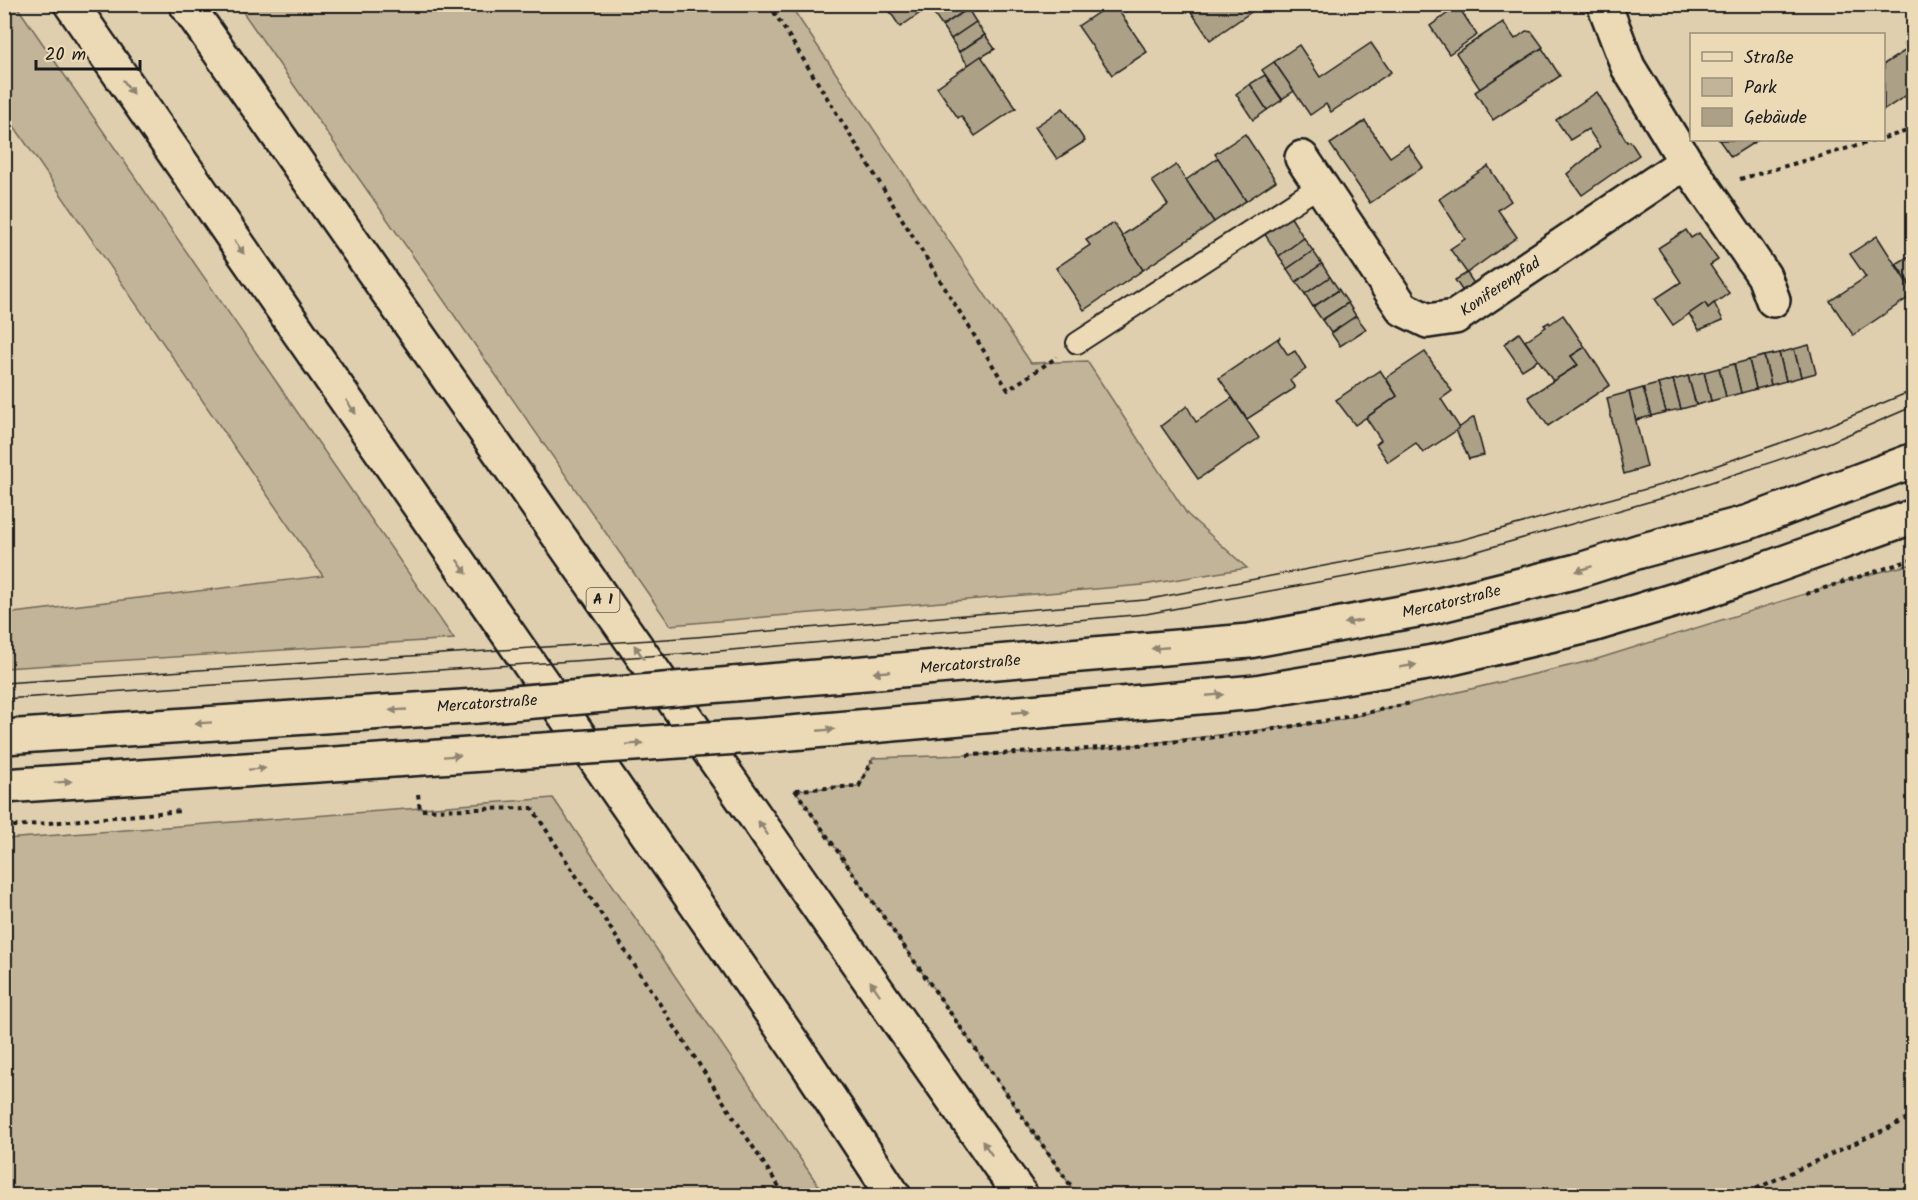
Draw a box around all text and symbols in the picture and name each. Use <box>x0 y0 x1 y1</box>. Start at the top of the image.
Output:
scale bar <box>36 33 140 71</box>
legend <box>1690 33 1885 141</box>
text: 20 m <box>45 41 86 70</box>
text: Straße <box>1744 44 1794 73</box>
text: Park <box>1744 74 1777 103</box>
one-way arrow <box>122 79 133 95</box>
text: Gebäude <box>1744 104 1807 133</box>
one-way arrow <box>233 239 244 255</box>
street label: Koniferenpfad <box>1455 250 1546 323</box>
one-way arrow <box>345 399 357 415</box>
one-way arrow <box>456 559 468 575</box>
one-way arrow <box>1575 565 1593 574</box>
street label: Mercatorstraße <box>1400 578 1503 625</box>
road number: A 1 <box>586 588 620 612</box>
one-way arrow <box>1344 618 1363 627</box>
one-way arrow <box>633 644 645 660</box>
one-way arrow <box>1151 644 1170 653</box>
street label: Mercatorstraße <box>919 648 1022 681</box>
one-way arrow <box>1398 662 1417 671</box>
one-way arrow <box>873 667 892 676</box>
street label: Mercatorstraße <box>436 688 538 720</box>
one-way arrow <box>1205 690 1224 700</box>
one-way arrow <box>388 706 407 715</box>
one-way arrow <box>1011 707 1030 717</box>
one-way arrow <box>194 719 213 728</box>
one-way arrow <box>817 725 836 734</box>
one-way arrow <box>625 739 644 748</box>
one-way arrow <box>443 751 462 761</box>
one-way arrow <box>248 765 267 774</box>
one-way arrow <box>53 778 72 787</box>
one-way arrow <box>757 821 769 837</box>
one-way arrow <box>870 980 881 996</box>
one-way arrow <box>981 1140 993 1156</box>

